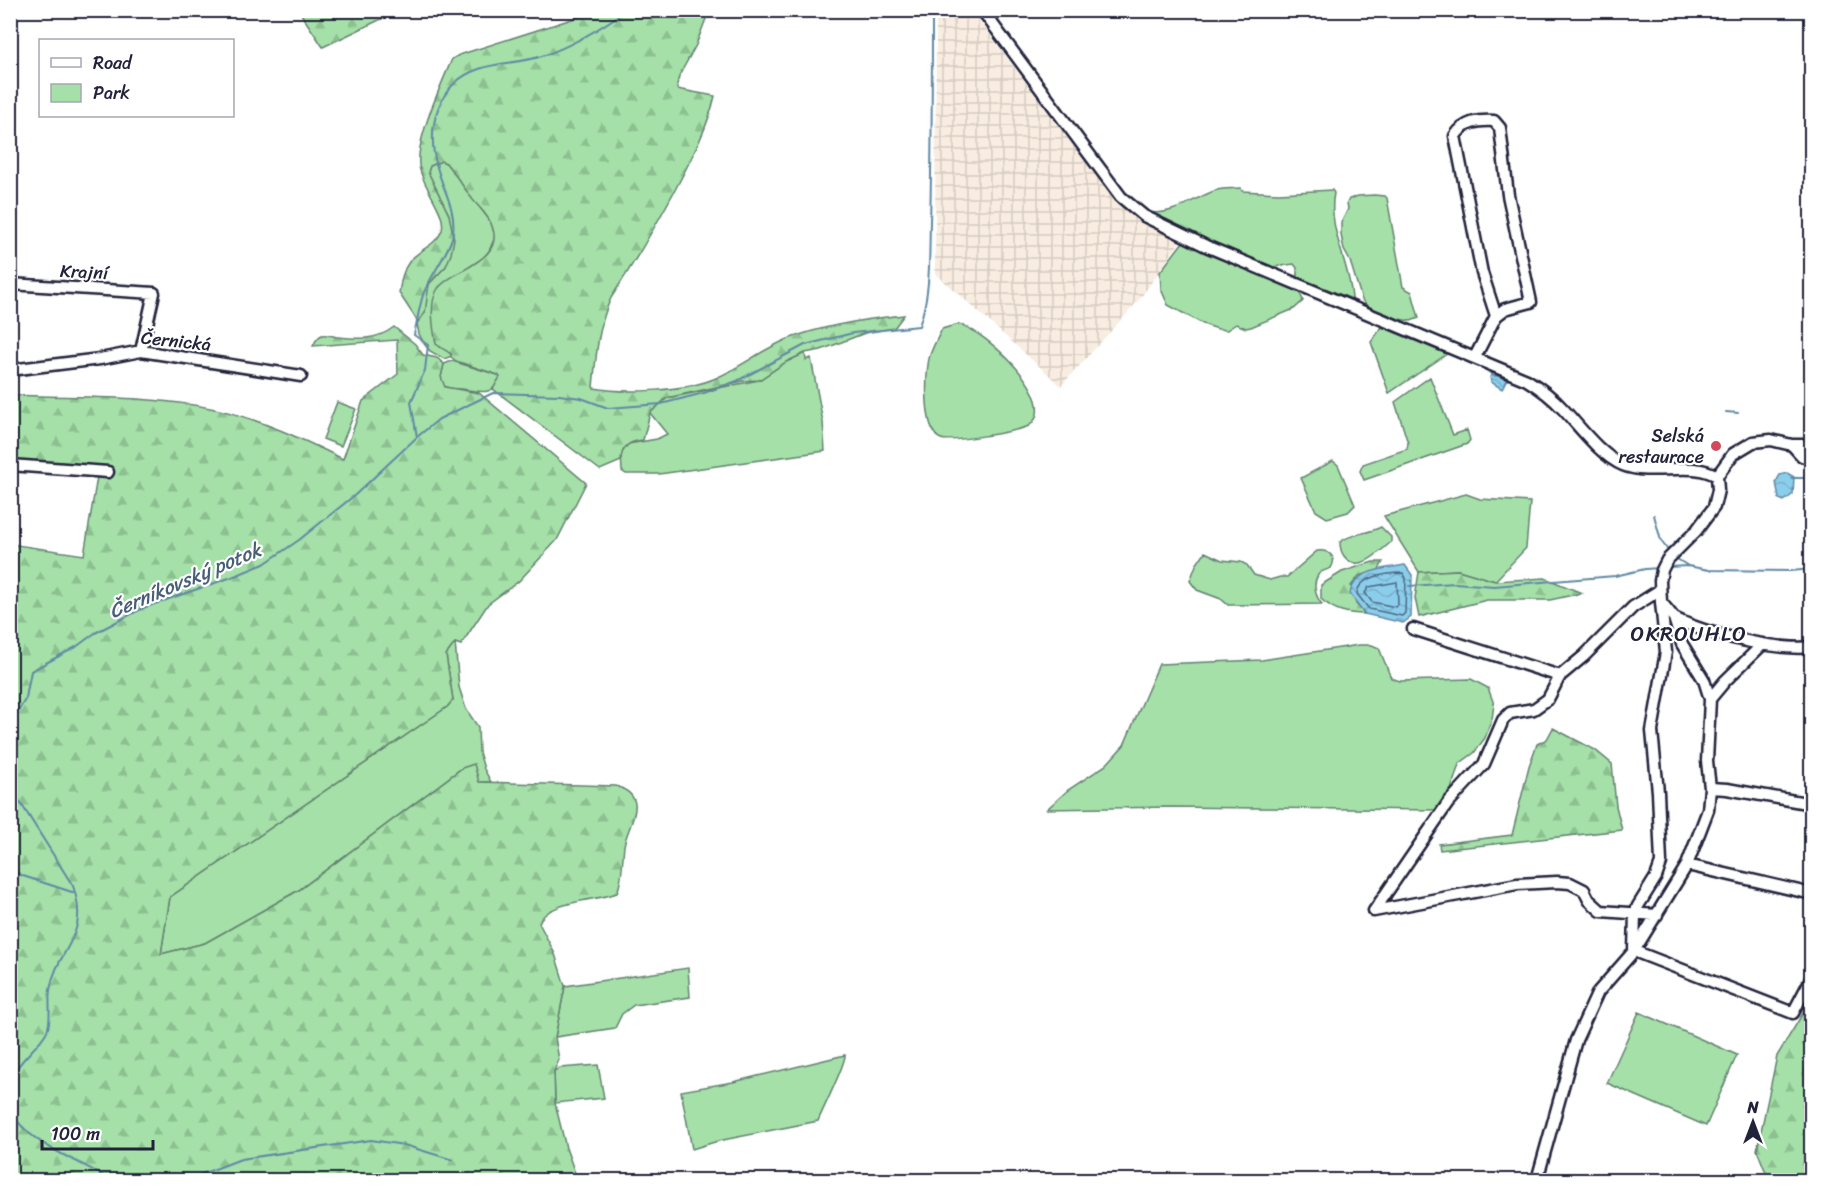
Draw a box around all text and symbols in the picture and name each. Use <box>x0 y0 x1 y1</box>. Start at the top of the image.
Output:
legend <box>39 39 234 117</box>
text: Road <box>93 47 133 79</box>
text: Park <box>93 77 130 109</box>
street label: Krajní <box>59 255 111 289</box>
street label: Černická <box>139 321 213 361</box>
place label: Selská restaurace <box>1619 420 1704 473</box>
marker: Selská restaurace <box>1709 439 1723 453</box>
water label: Černíkovský potok <box>103 532 268 628</box>
district label: OKROUHLO <box>1631 615 1747 653</box>
north arrow <box>1723 1092 1783 1152</box>
text: N <box>1746 1093 1759 1122</box>
scale bar <box>42 1113 153 1151</box>
text: 100 m <box>51 1118 100 1150</box>

